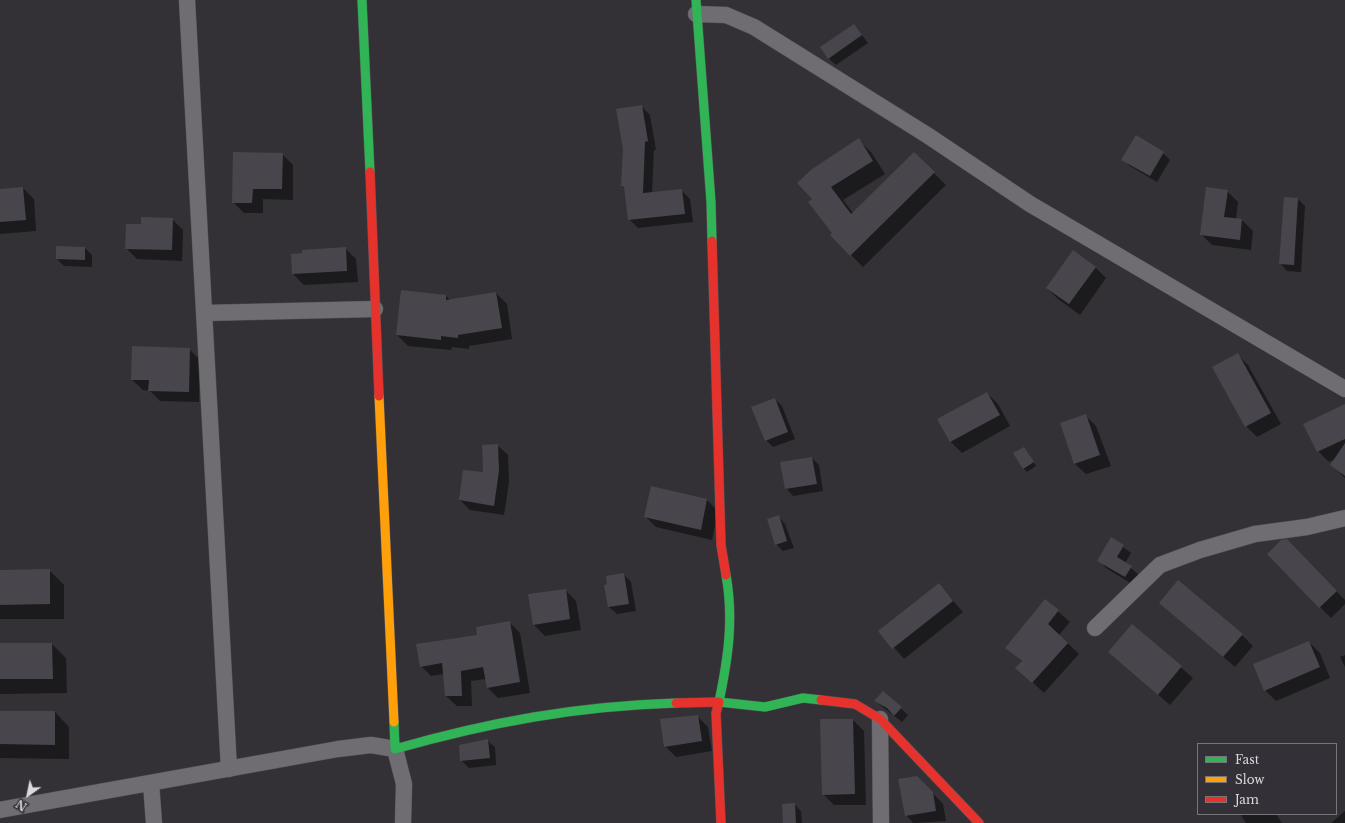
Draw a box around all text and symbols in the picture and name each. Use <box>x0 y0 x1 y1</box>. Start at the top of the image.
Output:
legend <box>1197 743 1337 815</box>
text: Fast <box>1235 752 1259 767</box>
text: Slow <box>1235 772 1264 787</box>
north arrow <box>8 775 48 815</box>
text: Jam <box>1235 792 1259 807</box>
text: N <box>13 796 30 814</box>

